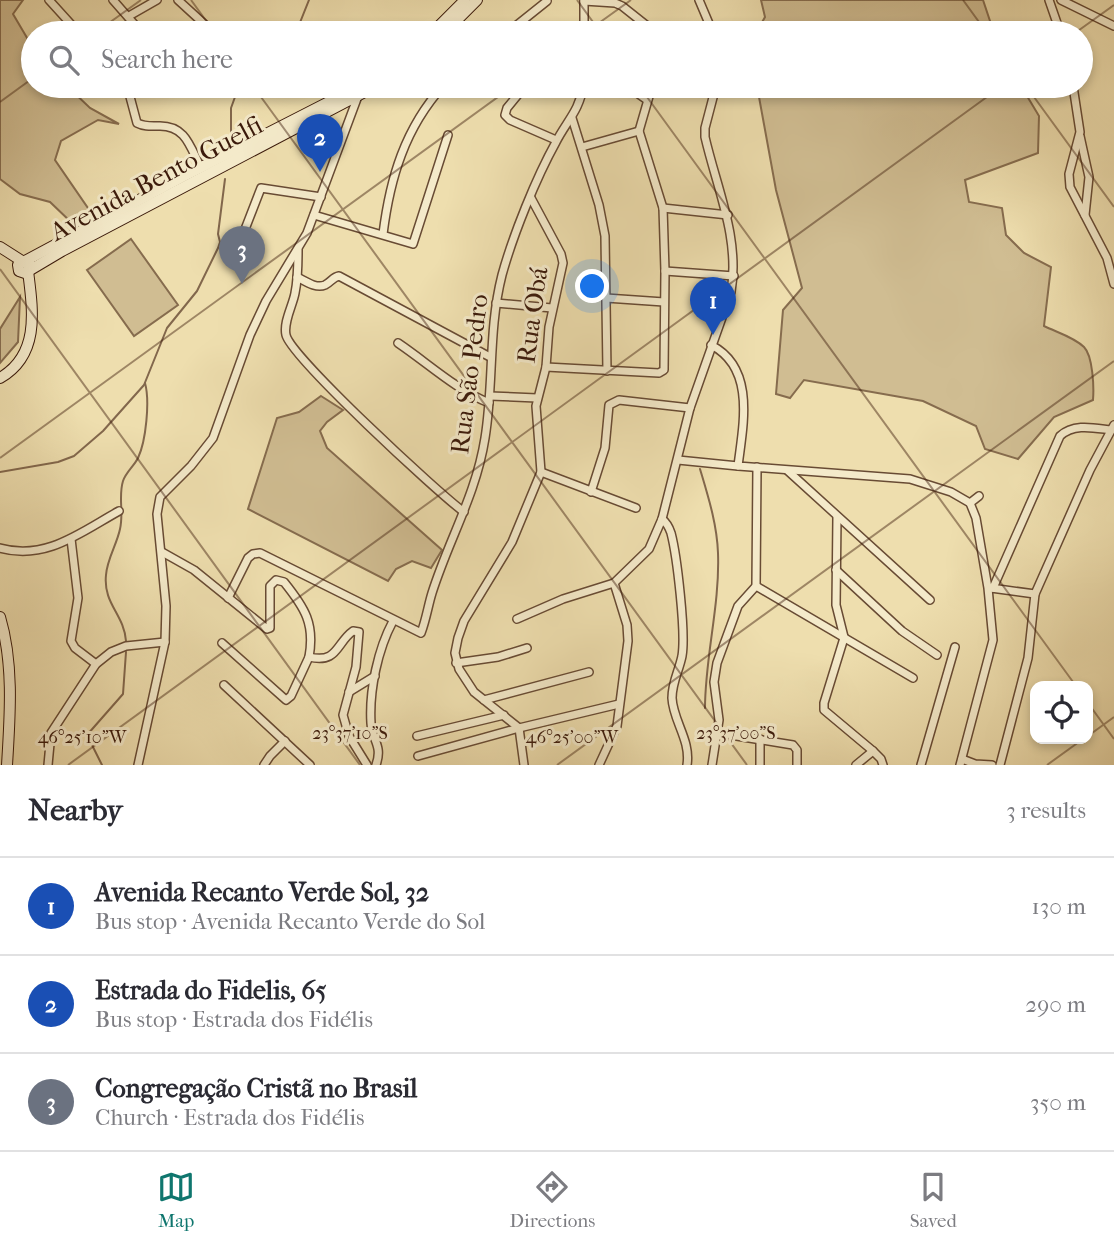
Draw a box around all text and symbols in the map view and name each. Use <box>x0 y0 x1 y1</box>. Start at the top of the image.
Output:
search box <box>21 21 1093 98</box>
icon: search <box>45 41 83 79</box>
text: Search here <box>101 44 233 75</box>
street label: Avenida Bento Guelfi <box>44 109 268 248</box>
pin: 2 <box>297 114 343 172</box>
pin: 3 <box>219 226 265 284</box>
street label: Rua Obá <box>510 264 555 365</box>
your location <box>575 269 609 303</box>
pin: 1 <box>690 277 736 335</box>
street label: Rua São Pedro <box>444 292 495 456</box>
map controls <box>1030 681 1093 744</box>
button: locate <box>1030 681 1093 744</box>
text: 23°37'10"S <box>312 723 388 744</box>
text: 23°37'00"S <box>696 723 776 744</box>
text: 46°25'10"W <box>38 727 128 748</box>
text: 46°25'00"W <box>526 727 620 748</box>
text: Nearby <box>28 793 123 828</box>
text: 3 results <box>1006 797 1086 824</box>
text: Avenida Recanto Verde Sol, 32 <box>95 877 429 908</box>
text: 1 <box>47 893 55 920</box>
text: 130 m <box>1032 893 1086 920</box>
text: Bus stop · Avenida Recanto Verde do Sol <box>95 908 485 935</box>
text: Estrada do Fidelis, 65 <box>95 975 327 1006</box>
text: 2 <box>45 991 57 1018</box>
text: 290 m <box>1025 991 1086 1018</box>
text: Bus stop · Estrada dos Fidélis <box>95 1006 373 1033</box>
text: Congregação Cristã no Brasil <box>95 1073 417 1104</box>
text: 3 <box>46 1089 56 1116</box>
text: 350 m <box>1030 1089 1086 1116</box>
text: Church · Estrada dos Fidélis <box>95 1104 365 1131</box>
tab: Map <box>157 1168 195 1232</box>
tab: Directions <box>510 1168 595 1232</box>
tab: Saved <box>910 1168 957 1232</box>

